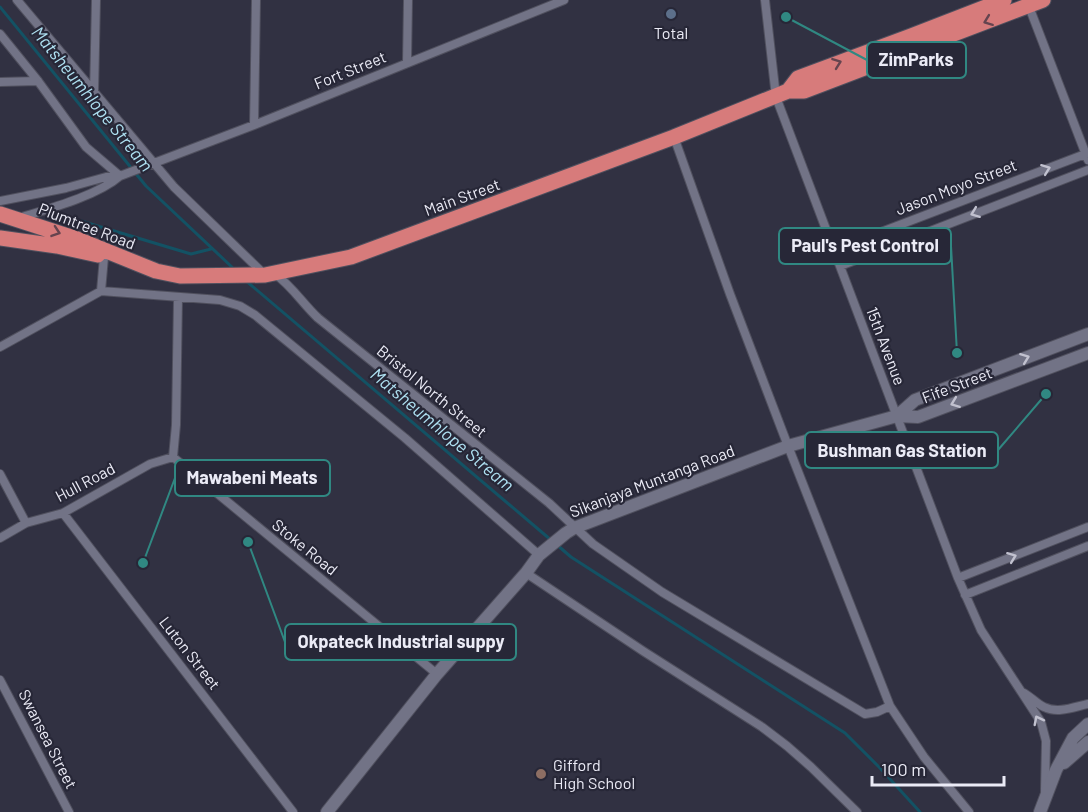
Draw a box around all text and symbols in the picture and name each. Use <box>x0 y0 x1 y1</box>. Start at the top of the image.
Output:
marker: Total <box>664 7 678 21</box>
one-way arrow <box>983 13 994 26</box>
water label: Matsheumhlope Stream <box>27 21 158 175</box>
place label: Total <box>654 23 688 42</box>
callout: ZimParks <box>867 42 966 78</box>
street label: Fort Street <box>311 47 389 93</box>
text: ZimParks <box>878 48 954 70</box>
one-way arrow <box>832 58 842 71</box>
street label: Jason Moyo Street <box>893 155 1019 218</box>
one-way arrow <box>1039 164 1050 176</box>
street label: Main Street <box>421 174 502 219</box>
street label: Plumtree Road <box>36 198 138 253</box>
one-way arrow <box>970 206 981 218</box>
one-way arrow <box>50 224 60 237</box>
callout: Paul's Pest Control <box>779 228 951 264</box>
text: Paul's Pest Control <box>791 234 939 256</box>
street label: 15th Avenue <box>863 304 910 388</box>
street label: Bristol North Street <box>374 341 491 441</box>
one-way arrow <box>1019 353 1030 365</box>
street label: Fife Street <box>919 362 995 407</box>
water label: Matsheumhlope Stream <box>366 363 519 496</box>
one-way arrow <box>950 396 961 409</box>
callout: Bushman Gas Station <box>805 432 998 468</box>
text: Bushman Gas Station <box>818 439 986 461</box>
street label: Sikanjaya Muntanga Road <box>567 440 737 521</box>
street label: Hull Road <box>52 458 118 505</box>
callout: Mawabeni Meats <box>175 460 330 496</box>
text: Mawabeni Meats <box>186 466 318 488</box>
street label: Stoke Road <box>269 515 342 579</box>
one-way arrow <box>1006 552 1017 564</box>
street label: Luton Street <box>156 612 225 693</box>
callout: Okpateck Industrial suppy <box>285 624 516 660</box>
text: Okpateck Industrial suppy <box>297 630 505 652</box>
street label: Swansea Street <box>15 686 82 792</box>
one-way arrow <box>1034 715 1046 726</box>
scale bar <box>872 749 1004 787</box>
place label: Gifford High School <box>553 755 635 792</box>
text: 100 m <box>881 758 926 780</box>
marker: Gifford High School <box>534 767 548 781</box>

